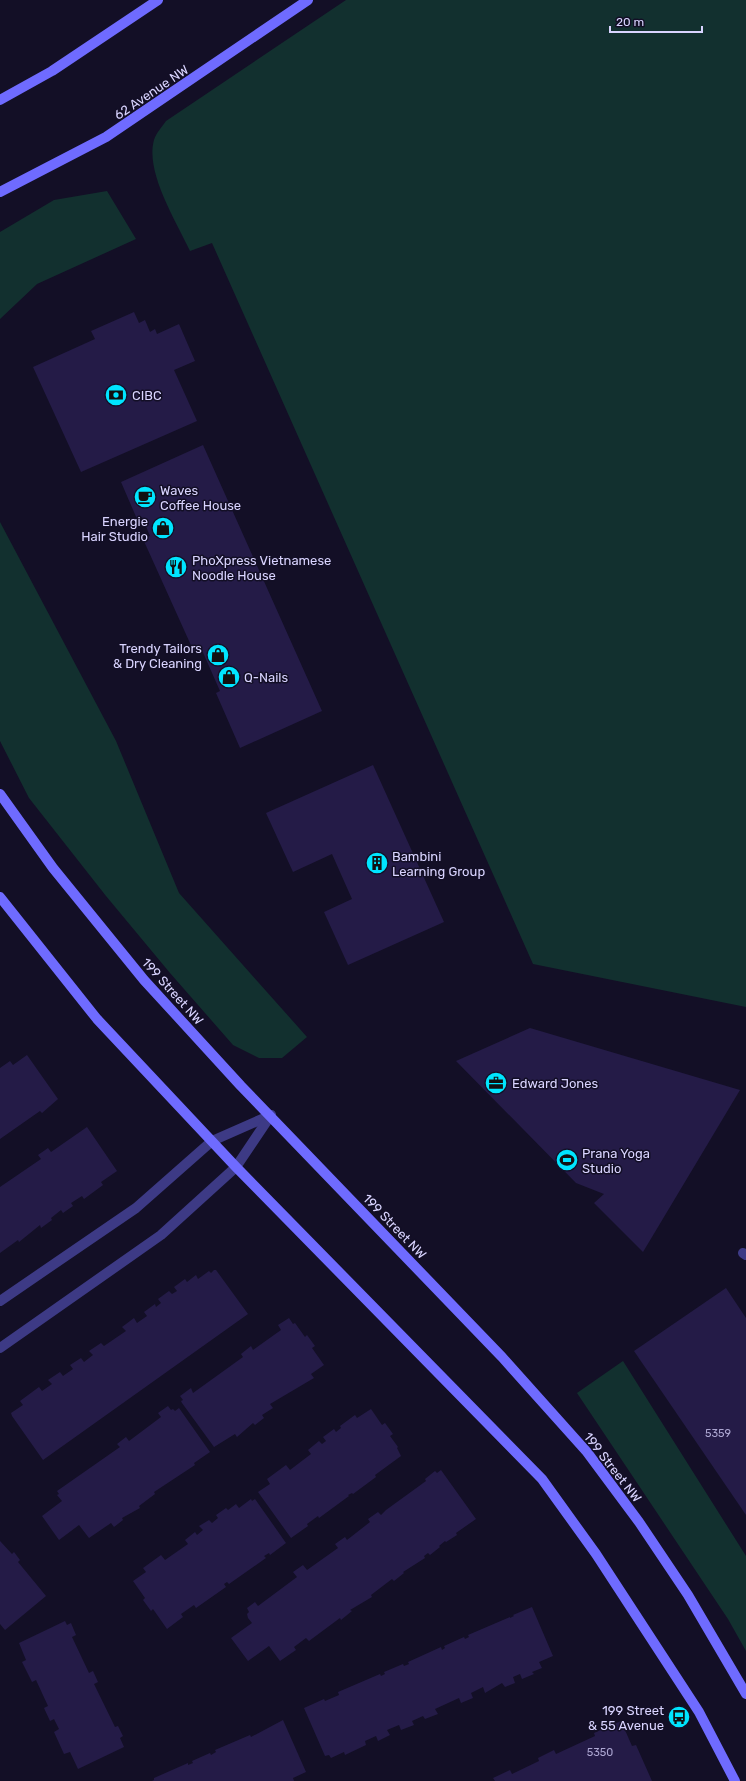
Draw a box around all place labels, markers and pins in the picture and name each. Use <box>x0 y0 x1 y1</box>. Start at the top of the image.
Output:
bank icon: CIBC <box>103 382 129 408</box>
place label: CIBC <box>132 388 162 403</box>
place label: Waves Coffee House <box>160 483 241 513</box>
cafe icon: Waves Coffee House <box>132 484 158 510</box>
place label: Energie Hair Studio <box>81 514 148 544</box>
shop icon: Energie Hair Studio <box>150 515 176 541</box>
place label: PhoXpress Vietnamese Noodle House <box>192 553 331 583</box>
restaurant icon: PhoXpress Vietnamese Noodle House <box>163 554 189 580</box>
place label: Trendy Tailors & Dry Cleaning <box>113 641 202 672</box>
shop icon: Trendy Tailors & Dry Cleaning <box>205 642 231 668</box>
shop icon: Q-Nails <box>216 664 242 690</box>
place label: Q-Nails <box>244 670 289 685</box>
place label: Bambini Learning Group <box>392 849 485 880</box>
building icon: Bambini Learning Group <box>364 850 390 876</box>
office icon: Edward Jones <box>483 1070 509 1096</box>
place label: Edward Jones <box>512 1076 599 1091</box>
place label: Prana Yoga Studio <box>582 1146 650 1176</box>
sports icon: Prana Yoga Studio <box>554 1147 580 1173</box>
place label: 199 Street & 55 Avenue <box>588 1703 664 1733</box>
bus stop icon: 199 Street & 55 Avenue <box>666 1704 692 1730</box>

